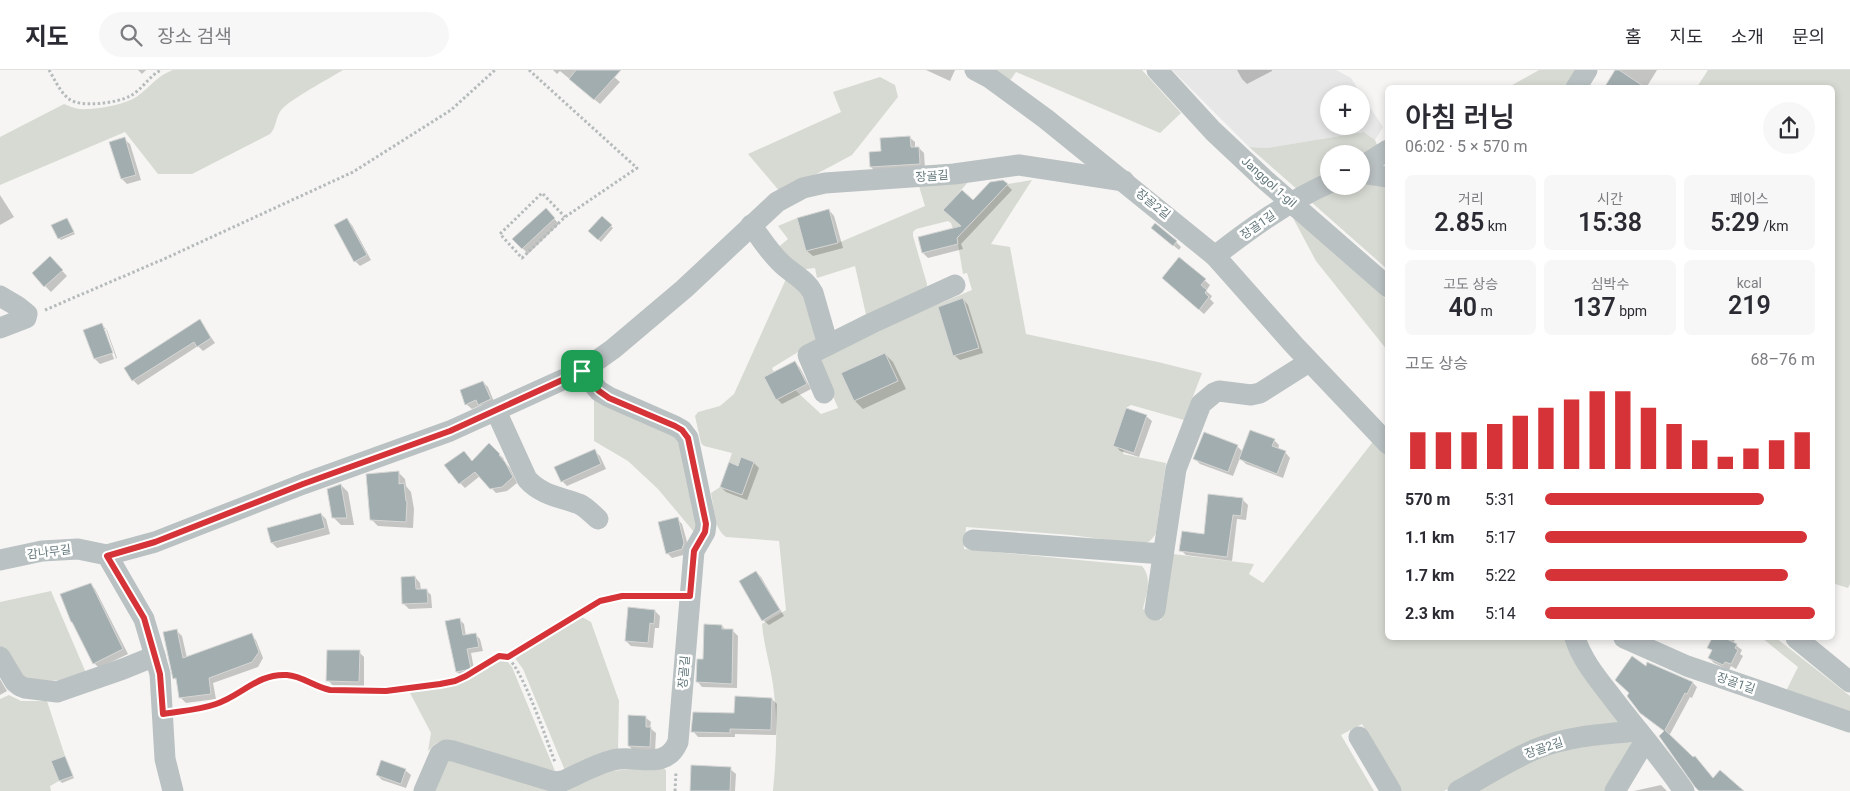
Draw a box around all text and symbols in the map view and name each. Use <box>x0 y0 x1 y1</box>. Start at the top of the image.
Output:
search box <box>99 12 449 57</box>
icon: search <box>117 21 145 49</box>
text: 지도 <box>25 23 69 51</box>
text: 장소 검색 <box>157 25 232 48</box>
text: 홈 <box>1625 26 1642 47</box>
text: 지도 <box>1670 26 1703 47</box>
text: 소개 <box>1731 26 1764 47</box>
text: 문의 <box>1792 26 1825 47</box>
map controls <box>1320 85 1370 195</box>
button: + <box>1320 85 1370 135</box>
text: 아침 러닝 <box>1405 101 1515 134</box>
button: share <box>1763 102 1815 154</box>
text: 06:02 · 5 × 570 m <box>1405 137 1527 156</box>
button: − <box>1320 145 1370 195</box>
street label: Janggol 1-gil <box>1239 154 1299 210</box>
street label: 장골길 <box>915 168 949 184</box>
street label: 장골2길 <box>1133 186 1173 222</box>
text: 거리 <box>1458 191 1484 207</box>
text: 시간 <box>1597 191 1623 207</box>
text: 페이스 <box>1730 191 1769 207</box>
street label: 장골1길 <box>1238 208 1278 242</box>
text: 2.85 <box>1434 208 1484 237</box>
text: 15:38 <box>1578 208 1642 237</box>
text: 5:29 <box>1710 208 1760 237</box>
text: km <box>1484 218 1507 234</box>
text: /km <box>1760 218 1788 234</box>
text: kcal <box>1737 275 1762 291</box>
text: 고도 상승 <box>1443 276 1498 292</box>
text: 심박수 <box>1591 276 1629 292</box>
text: 219 <box>1728 291 1771 320</box>
text: 40 <box>1449 293 1477 322</box>
text: 137 <box>1573 293 1616 322</box>
text: m <box>1477 303 1493 319</box>
text: bpm <box>1616 303 1647 319</box>
pin <box>561 350 603 392</box>
text: 68–76 m <box>1751 350 1815 369</box>
text: 고도 상승 <box>1405 354 1468 373</box>
icon: arrive <box>568 357 596 385</box>
text: 570 m <box>1405 490 1450 509</box>
text: 5:31 <box>1485 490 1516 509</box>
text: 1.1 km <box>1405 528 1454 547</box>
text: 5:17 <box>1485 528 1516 547</box>
street label: 감나무길 <box>26 542 72 562</box>
text: 1.7 km <box>1405 566 1454 585</box>
text: 5:22 <box>1485 566 1516 585</box>
text: 2.3 km <box>1405 604 1454 623</box>
text: 5:14 <box>1485 604 1516 623</box>
street label: 장골길 <box>676 655 692 689</box>
street label: 장골1길 <box>1715 670 1757 696</box>
street label: 장골2길 <box>1523 735 1565 761</box>

